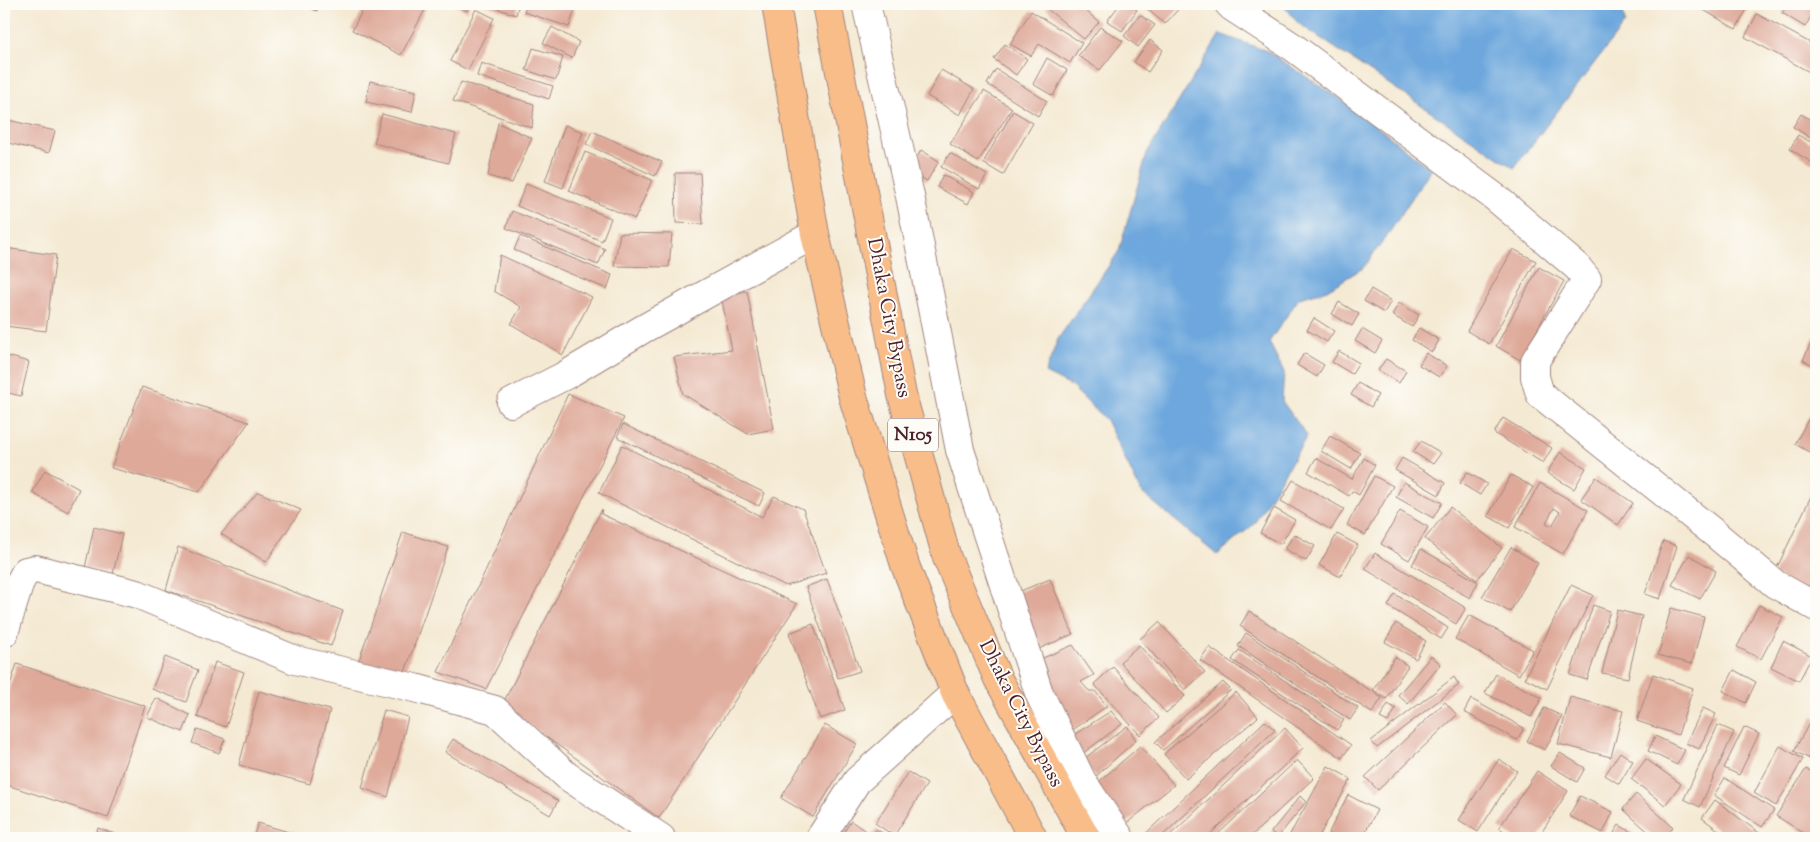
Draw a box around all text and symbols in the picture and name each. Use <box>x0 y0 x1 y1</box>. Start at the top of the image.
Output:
street label: Dhaka City Bypass <box>858 236 918 401</box>
road number: N105 <box>888 418 938 452</box>
street label: Dhaka City Bypass <box>970 635 1070 793</box>

